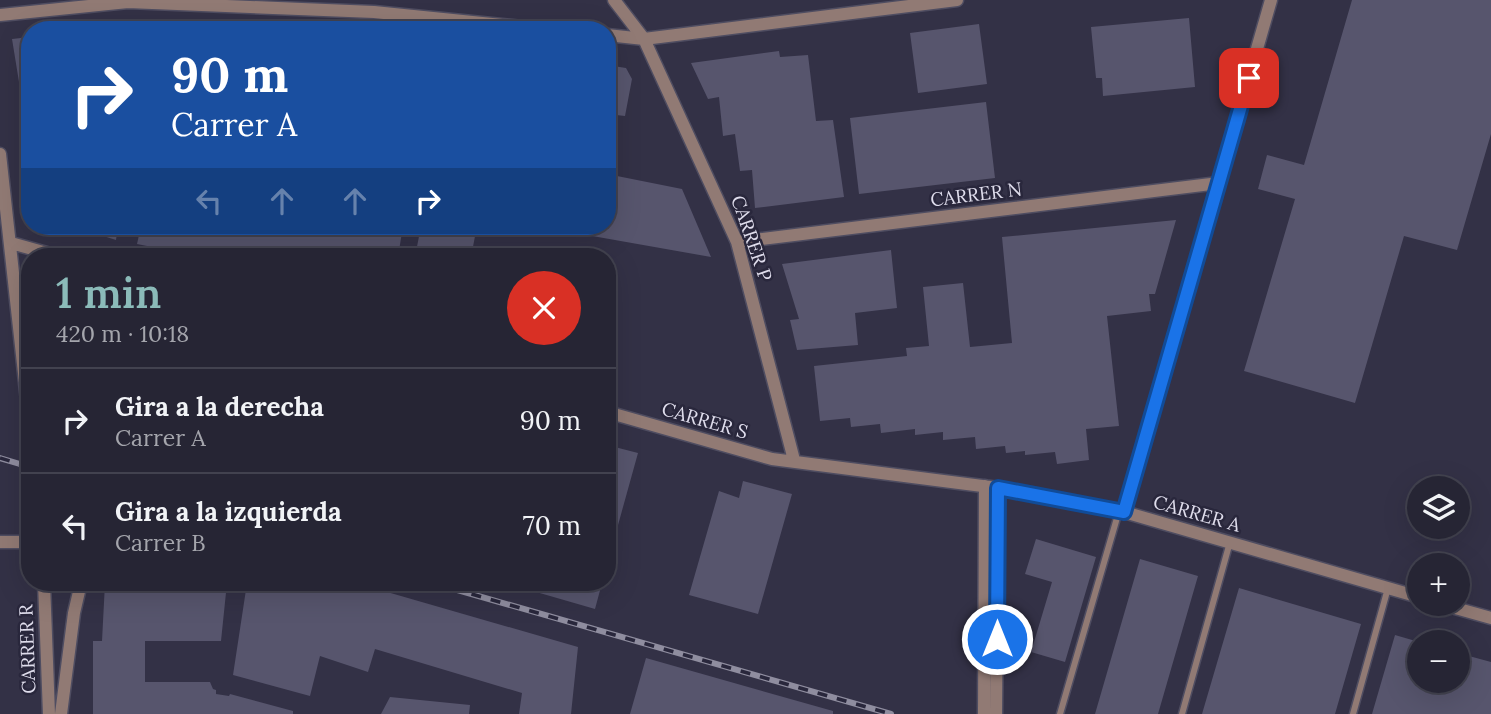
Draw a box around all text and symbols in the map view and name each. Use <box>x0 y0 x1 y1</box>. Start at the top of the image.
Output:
text: 90 m <box>171 43 288 105</box>
pin <box>1219 48 1279 108</box>
icon: right <box>56 49 147 140</box>
icon: arrive <box>1230 59 1268 97</box>
text: Carrer A <box>171 104 297 145</box>
street label: CARRER N <box>929 176 1023 212</box>
icon: left <box>190 182 228 220</box>
icon: ahead <box>263 182 301 220</box>
icon: ahead <box>336 182 374 220</box>
icon: right <box>409 182 447 220</box>
street label: CARRER P <box>726 192 778 284</box>
text: 1 min <box>56 266 161 320</box>
button: close <box>507 271 581 345</box>
text: 420 m · 10:18 <box>56 319 189 348</box>
text: Gira a la derecha <box>115 390 324 423</box>
street label: CARRER S <box>659 396 751 444</box>
icon: right <box>56 402 94 440</box>
text: 90 m <box>520 404 581 437</box>
text: Carrer A <box>115 423 206 452</box>
map controls <box>1407 476 1470 693</box>
button: layers <box>1407 476 1470 539</box>
street label: CARRER A <box>1151 489 1244 537</box>
text: Gira a la izquierda <box>115 495 342 528</box>
icon: left <box>56 507 94 545</box>
text: 70 m <box>523 509 581 542</box>
text: Carrer B <box>115 528 205 557</box>
button: + <box>1407 553 1470 616</box>
position arrow <box>960 602 1034 676</box>
street label: CARRER R <box>13 604 41 694</box>
button: − <box>1407 630 1470 693</box>

